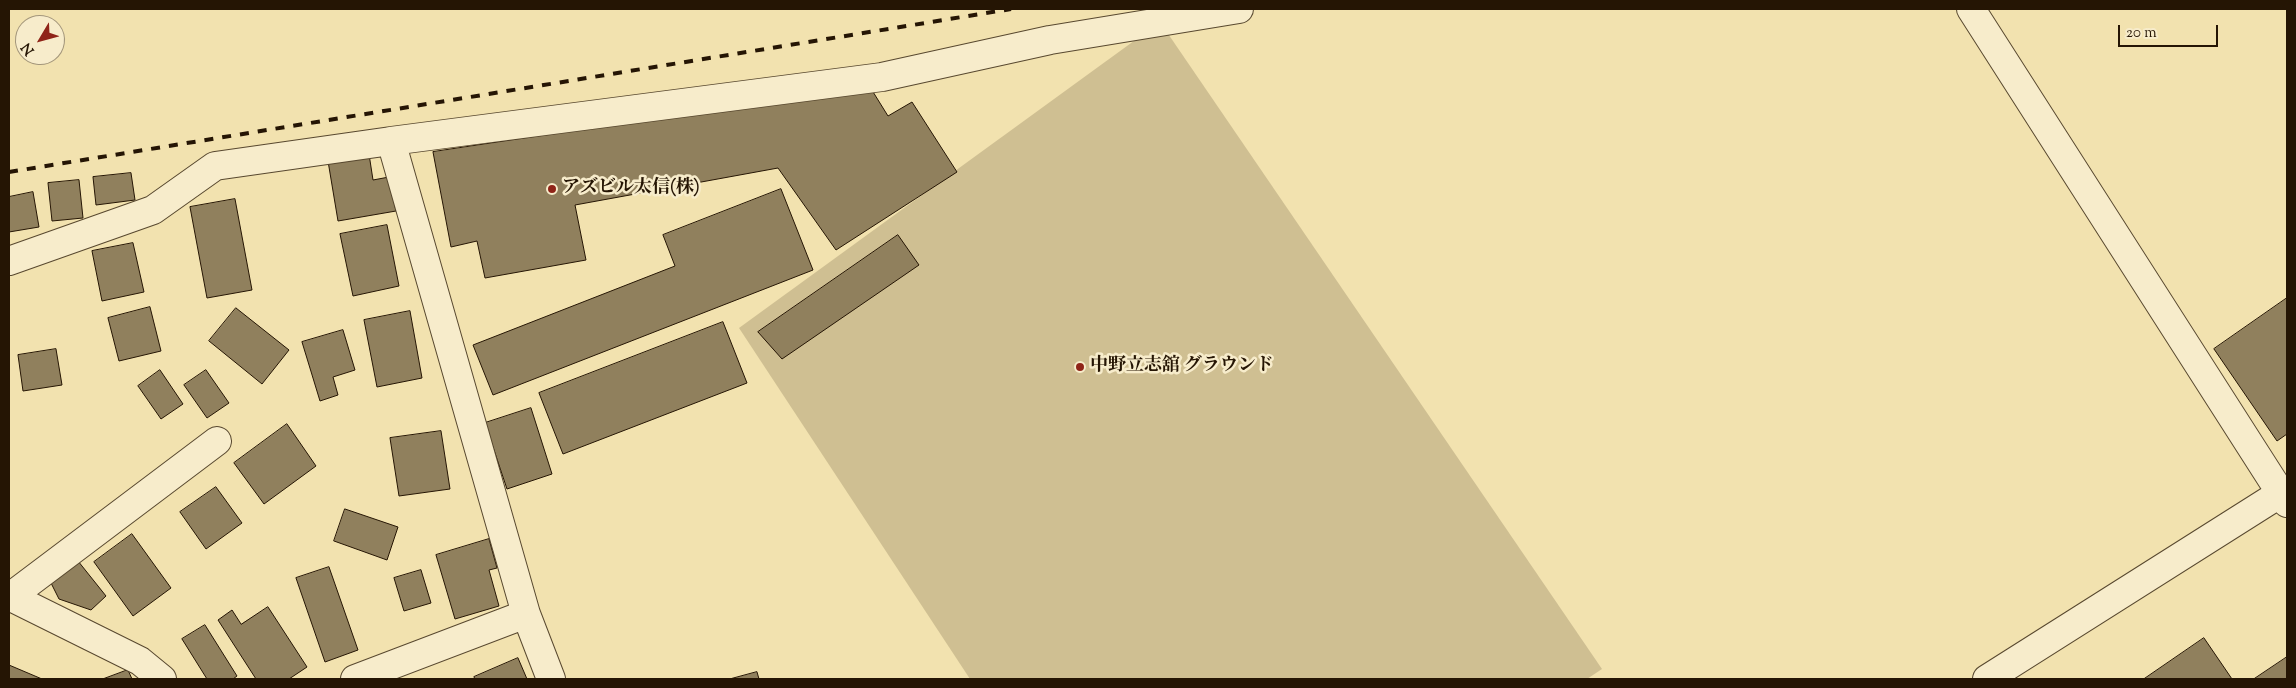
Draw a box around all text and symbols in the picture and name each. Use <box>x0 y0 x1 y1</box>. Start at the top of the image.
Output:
north arrow <box>15 15 65 65</box>
scale bar <box>2121 15 2221 47</box>
text: 20 m <box>2126 23 2157 44</box>
text: N <box>17 38 40 59</box>
place label: アズビル太信(株) <box>562 178 700 200</box>
marker: アズビル太信(株) <box>546 183 558 195</box>
place label: 中野立志舘 グラウンド <box>1090 356 1274 378</box>
marker: 中野立志舘 グラウンド <box>1074 361 1086 373</box>

